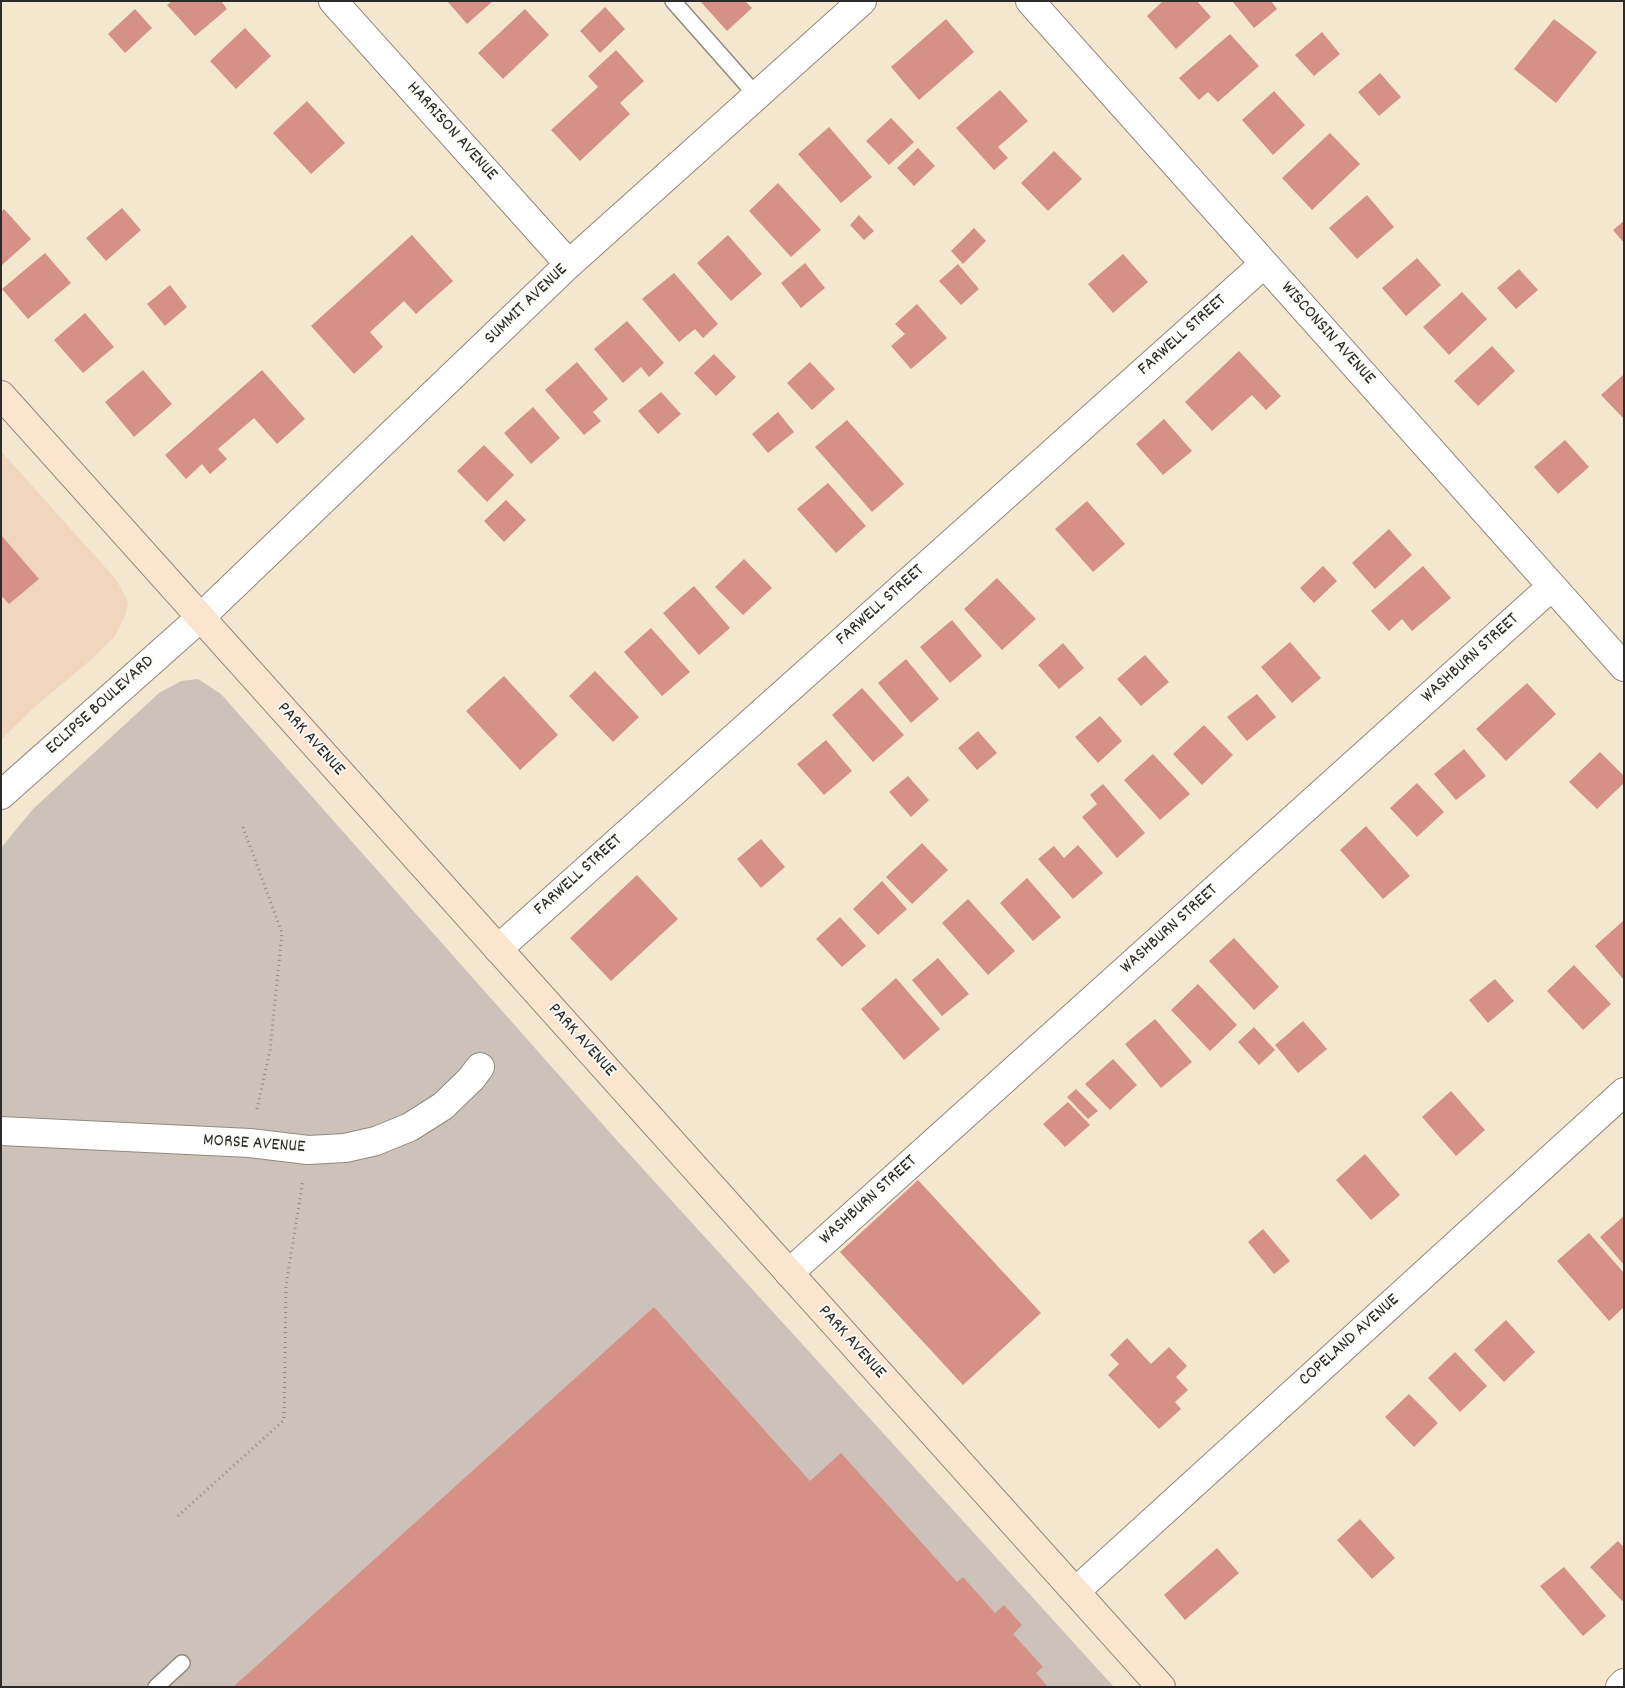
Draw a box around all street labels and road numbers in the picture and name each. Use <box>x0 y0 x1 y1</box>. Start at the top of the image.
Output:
street label: HARRISON AVENUE <box>401 78 501 186</box>
street label: SUMMIT AVENUE <box>481 260 573 350</box>
street label: WISCONSIN AVENUE <box>1275 278 1379 390</box>
street label: FARWELL STREET <box>1134 291 1232 381</box>
street label: FARWELL STREET <box>832 561 930 651</box>
street label: WASHBURN STREET <box>1418 610 1524 708</box>
street label: ECLIPSE BOULEVARD <box>42 652 160 760</box>
street label: PARK AVENUE <box>271 699 349 781</box>
street label: FARWELL STREET <box>530 831 628 921</box>
street label: WASHBURN STREET <box>1117 881 1223 979</box>
street label: PARK AVENUE <box>542 1000 620 1082</box>
street label: MORSE AVENUE <box>202 1131 306 1159</box>
street label: WASHBURN STREET <box>816 1152 922 1250</box>
street label: COPELAND AVENUE <box>1295 1290 1405 1392</box>
street label: PARK AVENUE <box>812 1302 890 1384</box>

